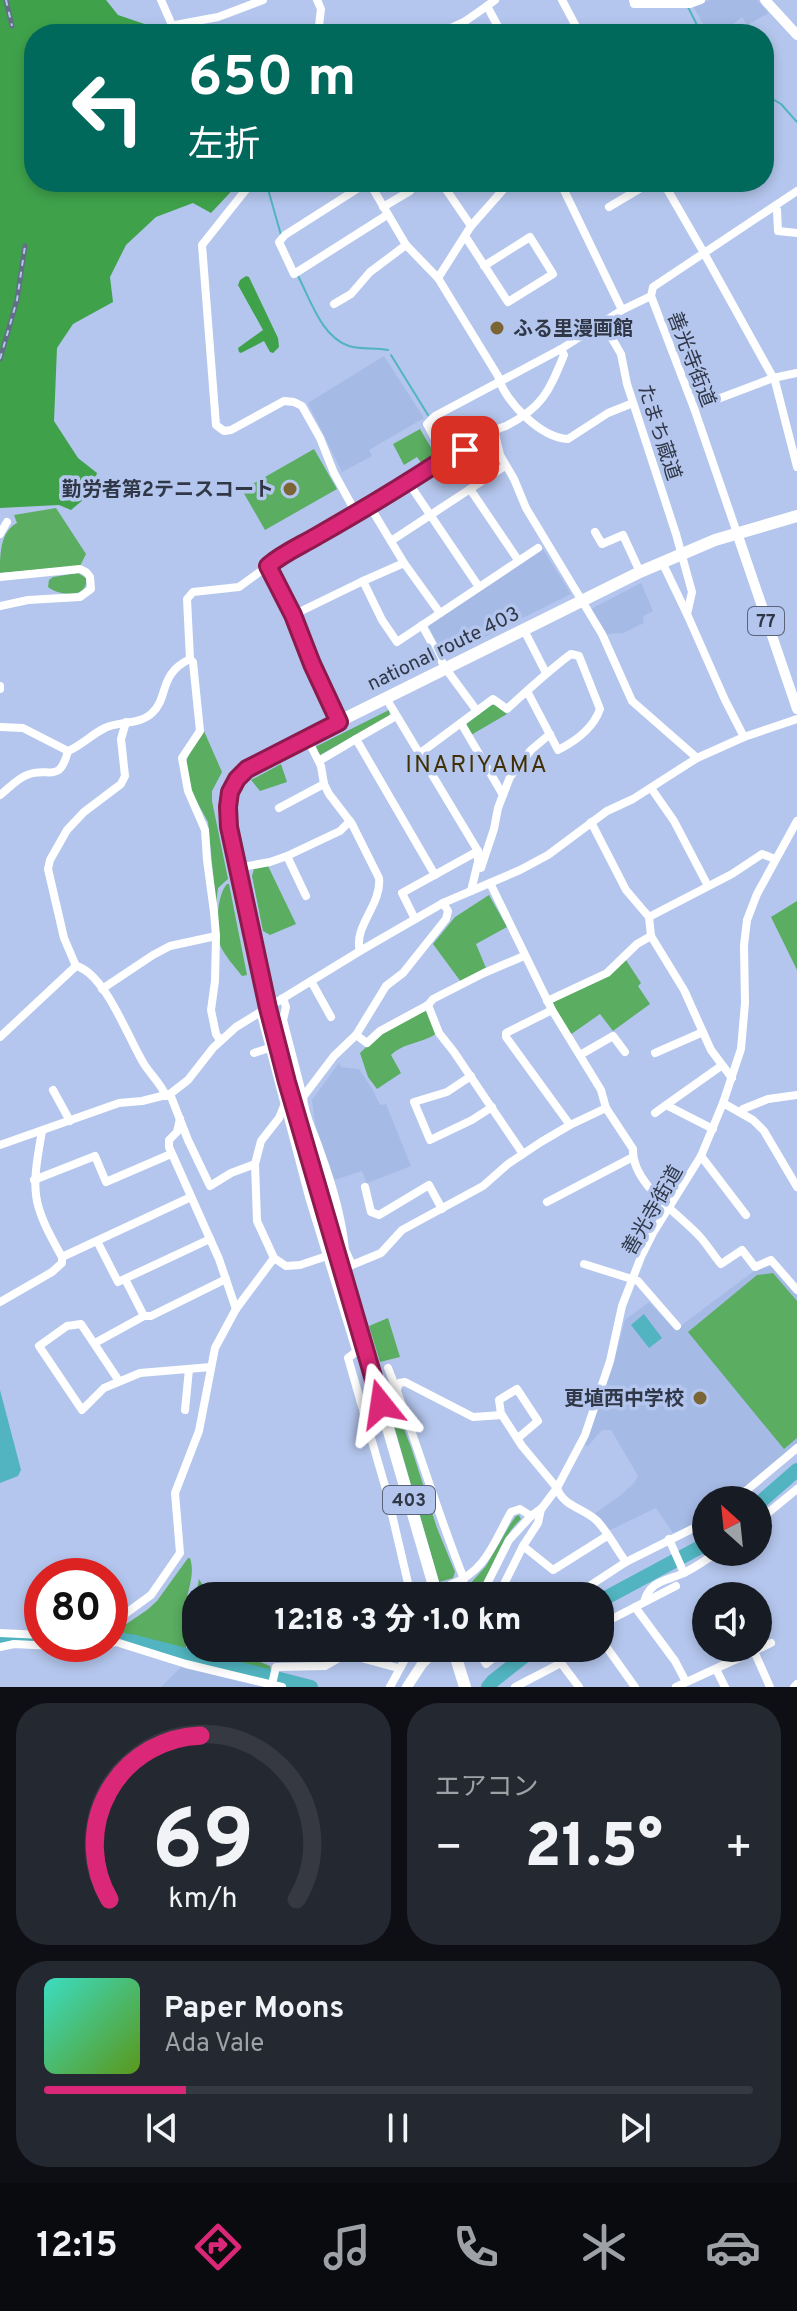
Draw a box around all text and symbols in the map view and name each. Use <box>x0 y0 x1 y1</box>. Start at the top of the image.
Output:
text: 650 m <box>188 45 356 115</box>
icon: left <box>56 56 160 160</box>
text: 左折 <box>188 124 260 170</box>
street label: 善光寺街道 <box>660 308 720 411</box>
place label: ふる里漫画館 <box>513 317 633 343</box>
marker: ふる里漫画館 <box>488 319 506 337</box>
street label: たまち蔵道 <box>630 381 686 484</box>
pin <box>431 416 499 484</box>
icon: arrive <box>443 428 487 472</box>
place label: 勤労者第2テニスコート <box>62 478 274 504</box>
marker: 勤労者第2テニスコート <box>281 480 299 498</box>
street label: national route 403 <box>363 602 524 698</box>
road number: 77 <box>748 607 784 635</box>
district label: INARIYAMA <box>405 751 549 781</box>
street label: 善光寺街道 <box>617 1161 690 1261</box>
position arrow <box>339 1362 423 1446</box>
place label: 更埴西中学校 <box>564 1387 684 1413</box>
marker: 更埴西中学校 <box>691 1389 709 1407</box>
road number: 403 <box>383 1486 435 1514</box>
north arrow <box>692 1486 772 1566</box>
map controls <box>692 1486 772 1662</box>
speed limit sign: 80 <box>24 1558 128 1662</box>
button: sound <box>692 1582 772 1662</box>
text: 12:18 · 3 分 · 1.0 km <box>275 1603 521 1640</box>
text: エアコン <box>435 1772 539 1805</box>
text: 69 <box>152 1793 254 1898</box>
text: 21.5° <box>525 1812 663 1888</box>
text: − <box>435 1822 463 1878</box>
text: + <box>725 1822 753 1878</box>
text: km/h <box>169 1882 238 1918</box>
text: Paper Moons <box>164 1991 344 2028</box>
text: Ada Vale <box>164 2028 264 2061</box>
icon: previous <box>140 2106 184 2150</box>
icon: pause <box>376 2106 420 2150</box>
icon: next <box>613 2106 657 2150</box>
icon: directions <box>190 2219 246 2275</box>
icon: music <box>319 2219 375 2275</box>
icon: phone <box>448 2219 504 2275</box>
icon: climate <box>576 2219 632 2275</box>
icon: car <box>705 2219 761 2275</box>
text: 12:15 <box>36 2224 118 2270</box>

